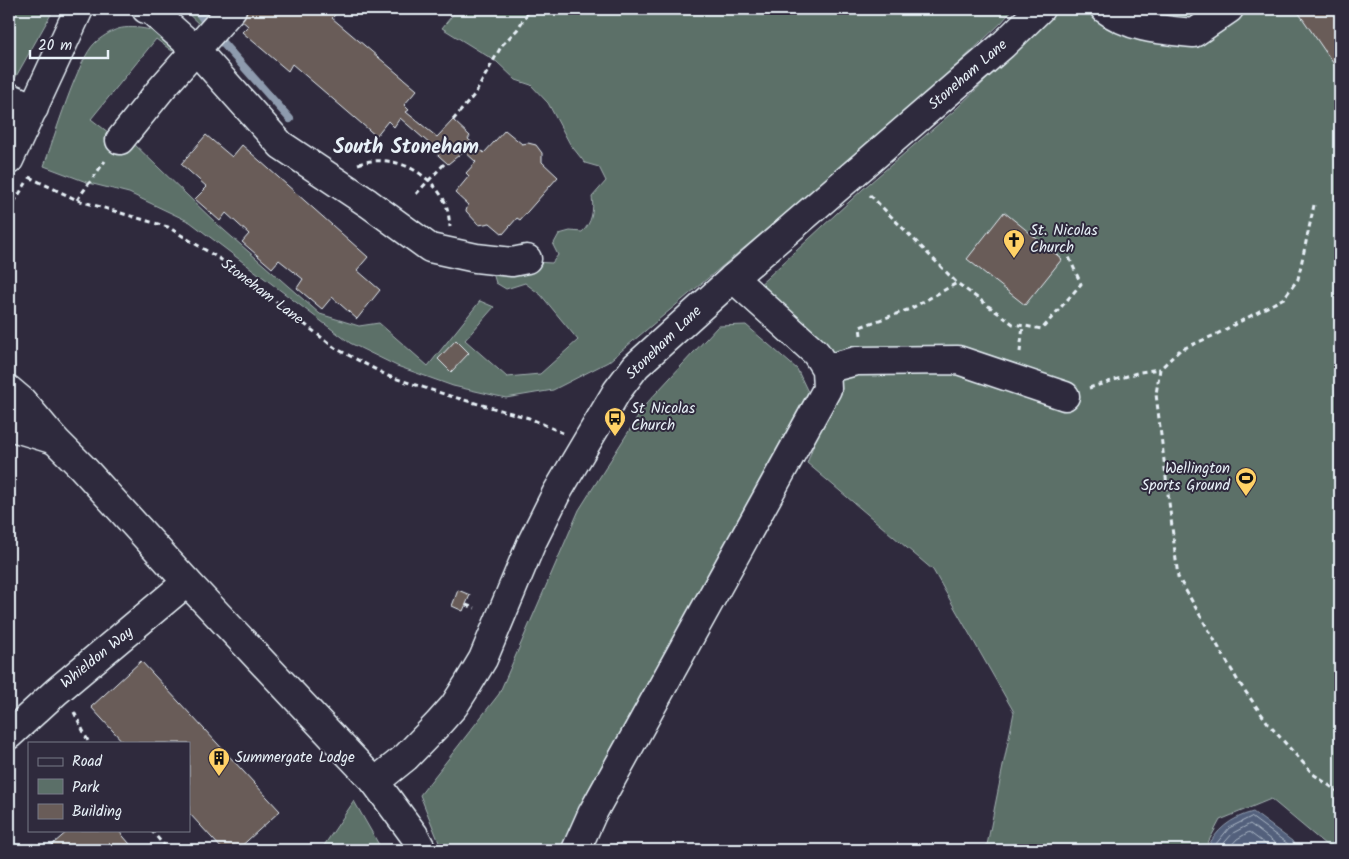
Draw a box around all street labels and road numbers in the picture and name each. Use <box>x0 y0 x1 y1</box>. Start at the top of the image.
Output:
street label: Stoneham Lane <box>923 34 1013 116</box>
street label: Stoneham Lane <box>216 253 309 331</box>
street label: Stoneham Lane <box>620 300 708 386</box>
street label: Whieldon Way <box>55 620 139 695</box>

